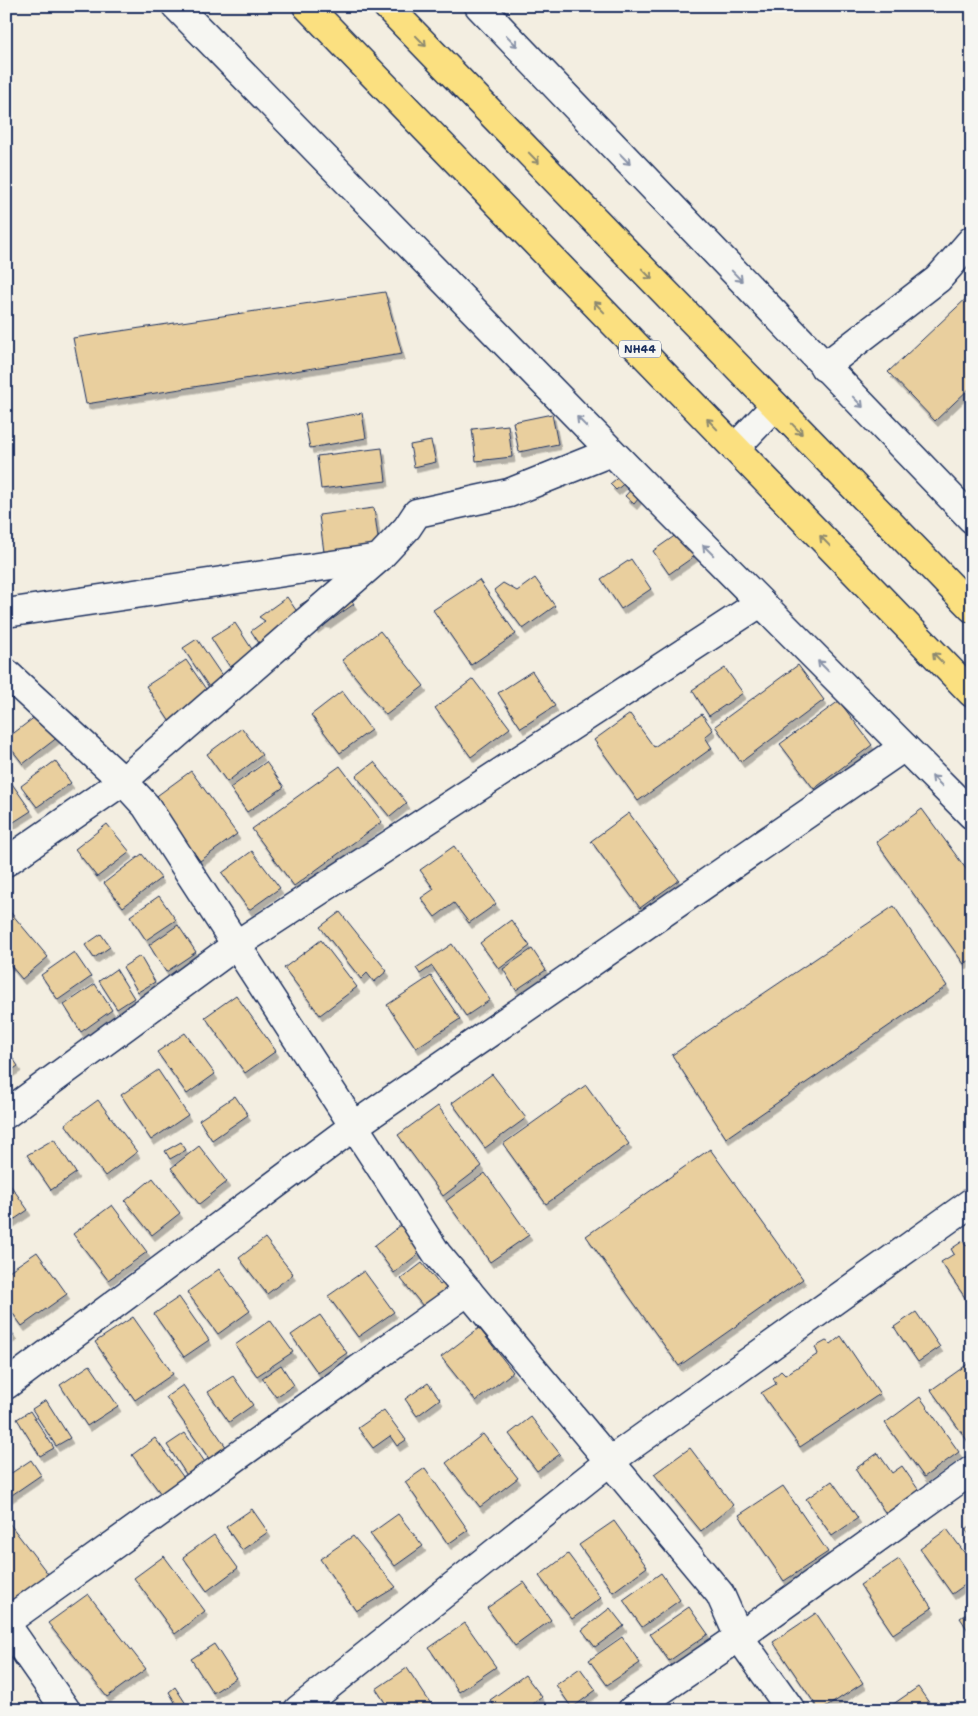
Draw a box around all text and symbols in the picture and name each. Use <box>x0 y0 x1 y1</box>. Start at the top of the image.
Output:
one-way arrow <box>415 35 427 48</box>
one-way arrow <box>506 35 518 48</box>
one-way arrow <box>528 152 540 164</box>
one-way arrow <box>619 152 631 165</box>
one-way arrow <box>641 268 653 280</box>
one-way arrow <box>731 270 743 282</box>
one-way arrow <box>593 301 605 314</box>
road number: NH44 <box>619 340 661 358</box>
one-way arrow <box>852 396 864 408</box>
one-way arrow <box>576 416 588 428</box>
one-way arrow <box>706 418 718 430</box>
one-way arrow <box>791 422 803 435</box>
one-way arrow <box>819 535 831 547</box>
one-way arrow <box>702 544 714 557</box>
one-way arrow <box>932 651 944 664</box>
one-way arrow <box>817 660 829 672</box>
one-way arrow <box>932 775 944 787</box>

